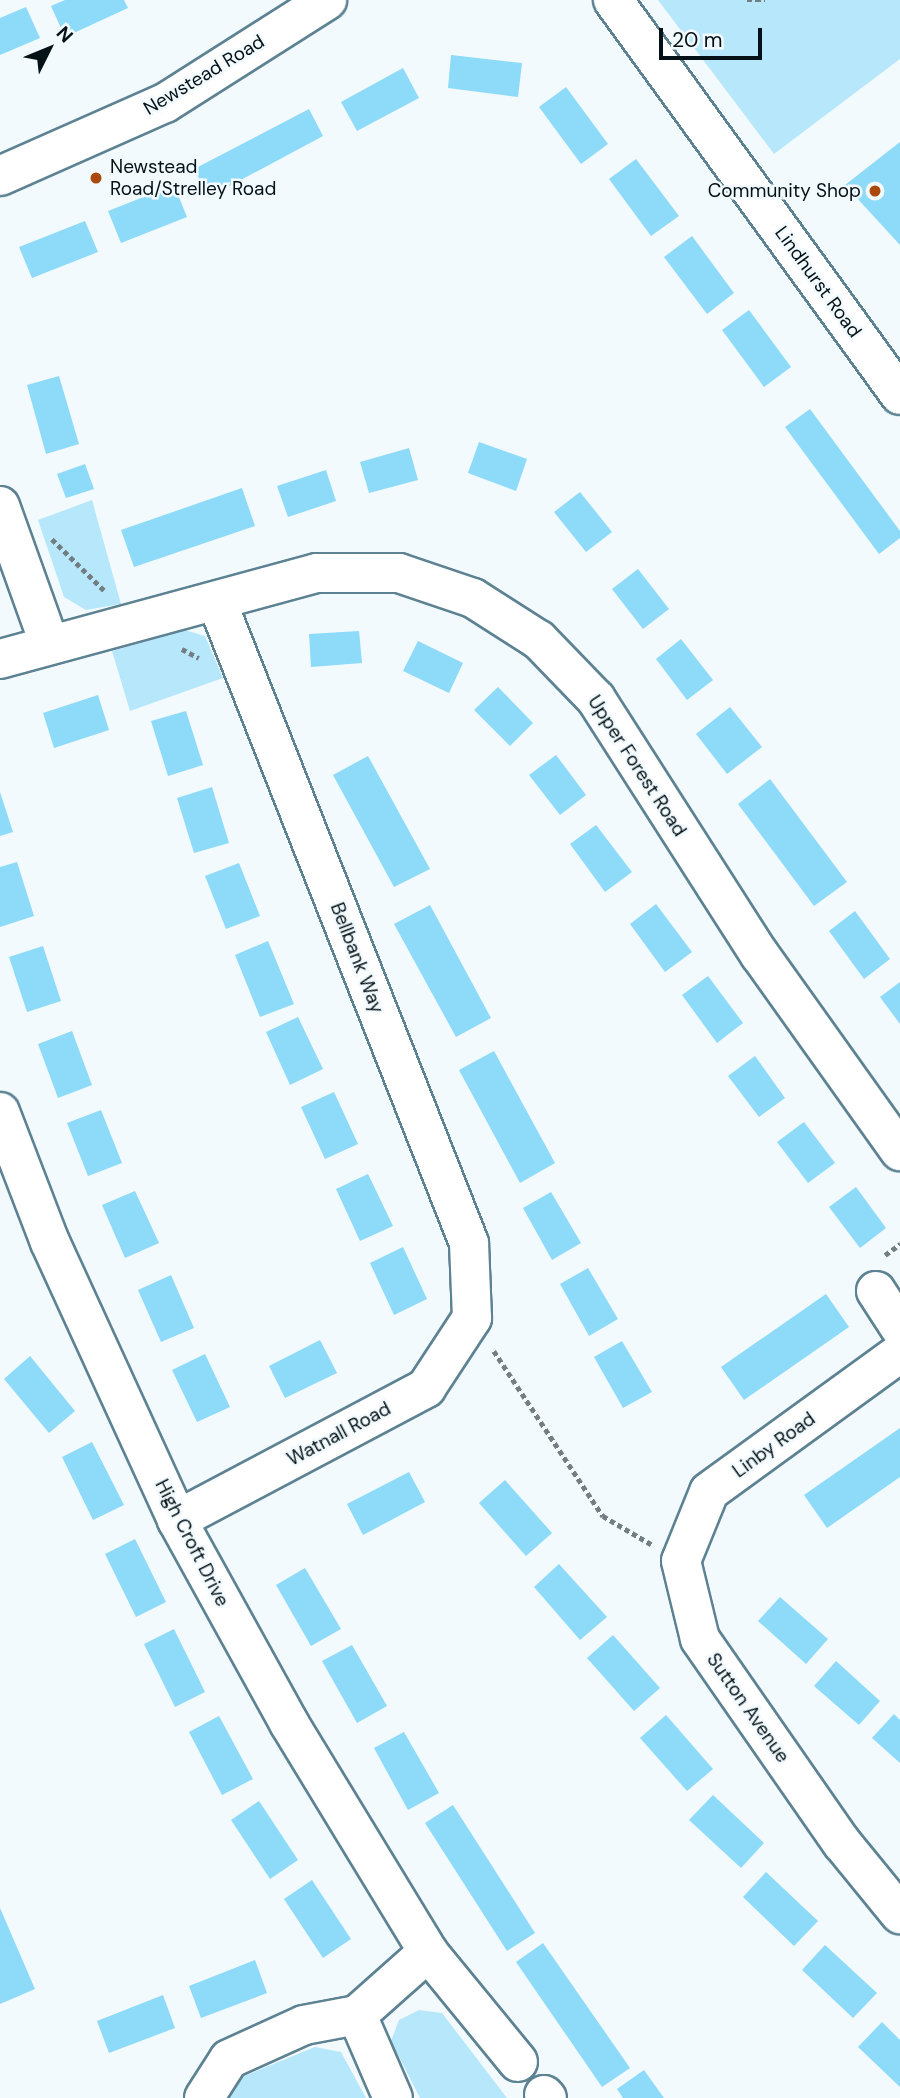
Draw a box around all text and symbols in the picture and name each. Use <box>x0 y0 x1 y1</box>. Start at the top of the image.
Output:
north arrow <box>14 14 84 84</box>
scale bar <box>662 14 765 58</box>
text: N <box>51 21 79 48</box>
text: 20 m <box>672 26 723 54</box>
street label: Newstead Road <box>140 30 268 120</box>
place label: Newstead Road/Strelley Road <box>110 156 276 200</box>
marker: Newstead Road/Strelley Road <box>88 170 104 186</box>
place label: Community Shop <box>708 180 861 202</box>
marker: Community Shop <box>867 183 883 199</box>
street label: Lindhurst Road <box>770 222 866 342</box>
street label: Upper Forest Road <box>583 691 691 841</box>
street label: Bellbank Way <box>325 900 389 1016</box>
street label: Watnall Road <box>283 1397 395 1471</box>
street label: Linby Road <box>728 1407 820 1483</box>
street label: High Croft Drive <box>150 1476 234 1610</box>
street label: Sutton Avenue <box>702 1649 794 1767</box>

